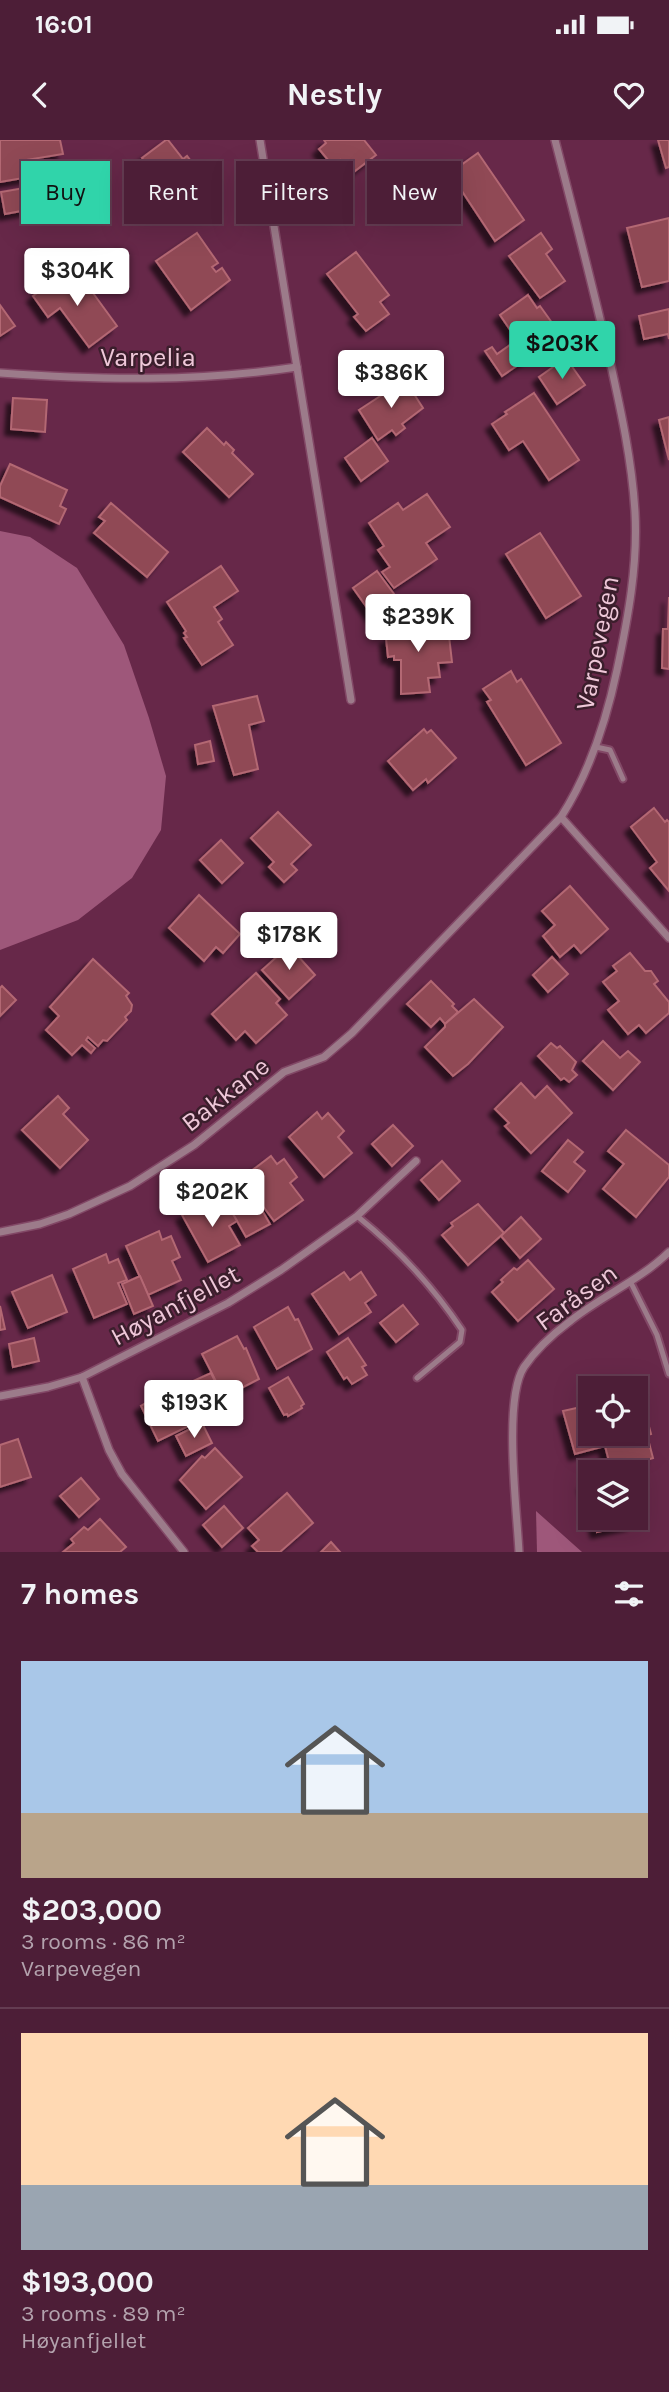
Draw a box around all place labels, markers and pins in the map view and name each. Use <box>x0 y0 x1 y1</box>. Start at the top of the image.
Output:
pin: $304K <box>28 248 126 308</box>
pin: $203K <box>513 322 611 381</box>
pin: $386K <box>342 350 440 410</box>
pin: $239K <box>369 594 467 654</box>
pin: $178K <box>240 912 338 972</box>
pin: $202K <box>163 1170 261 1229</box>
pin: $193K <box>145 1380 243 1440</box>

